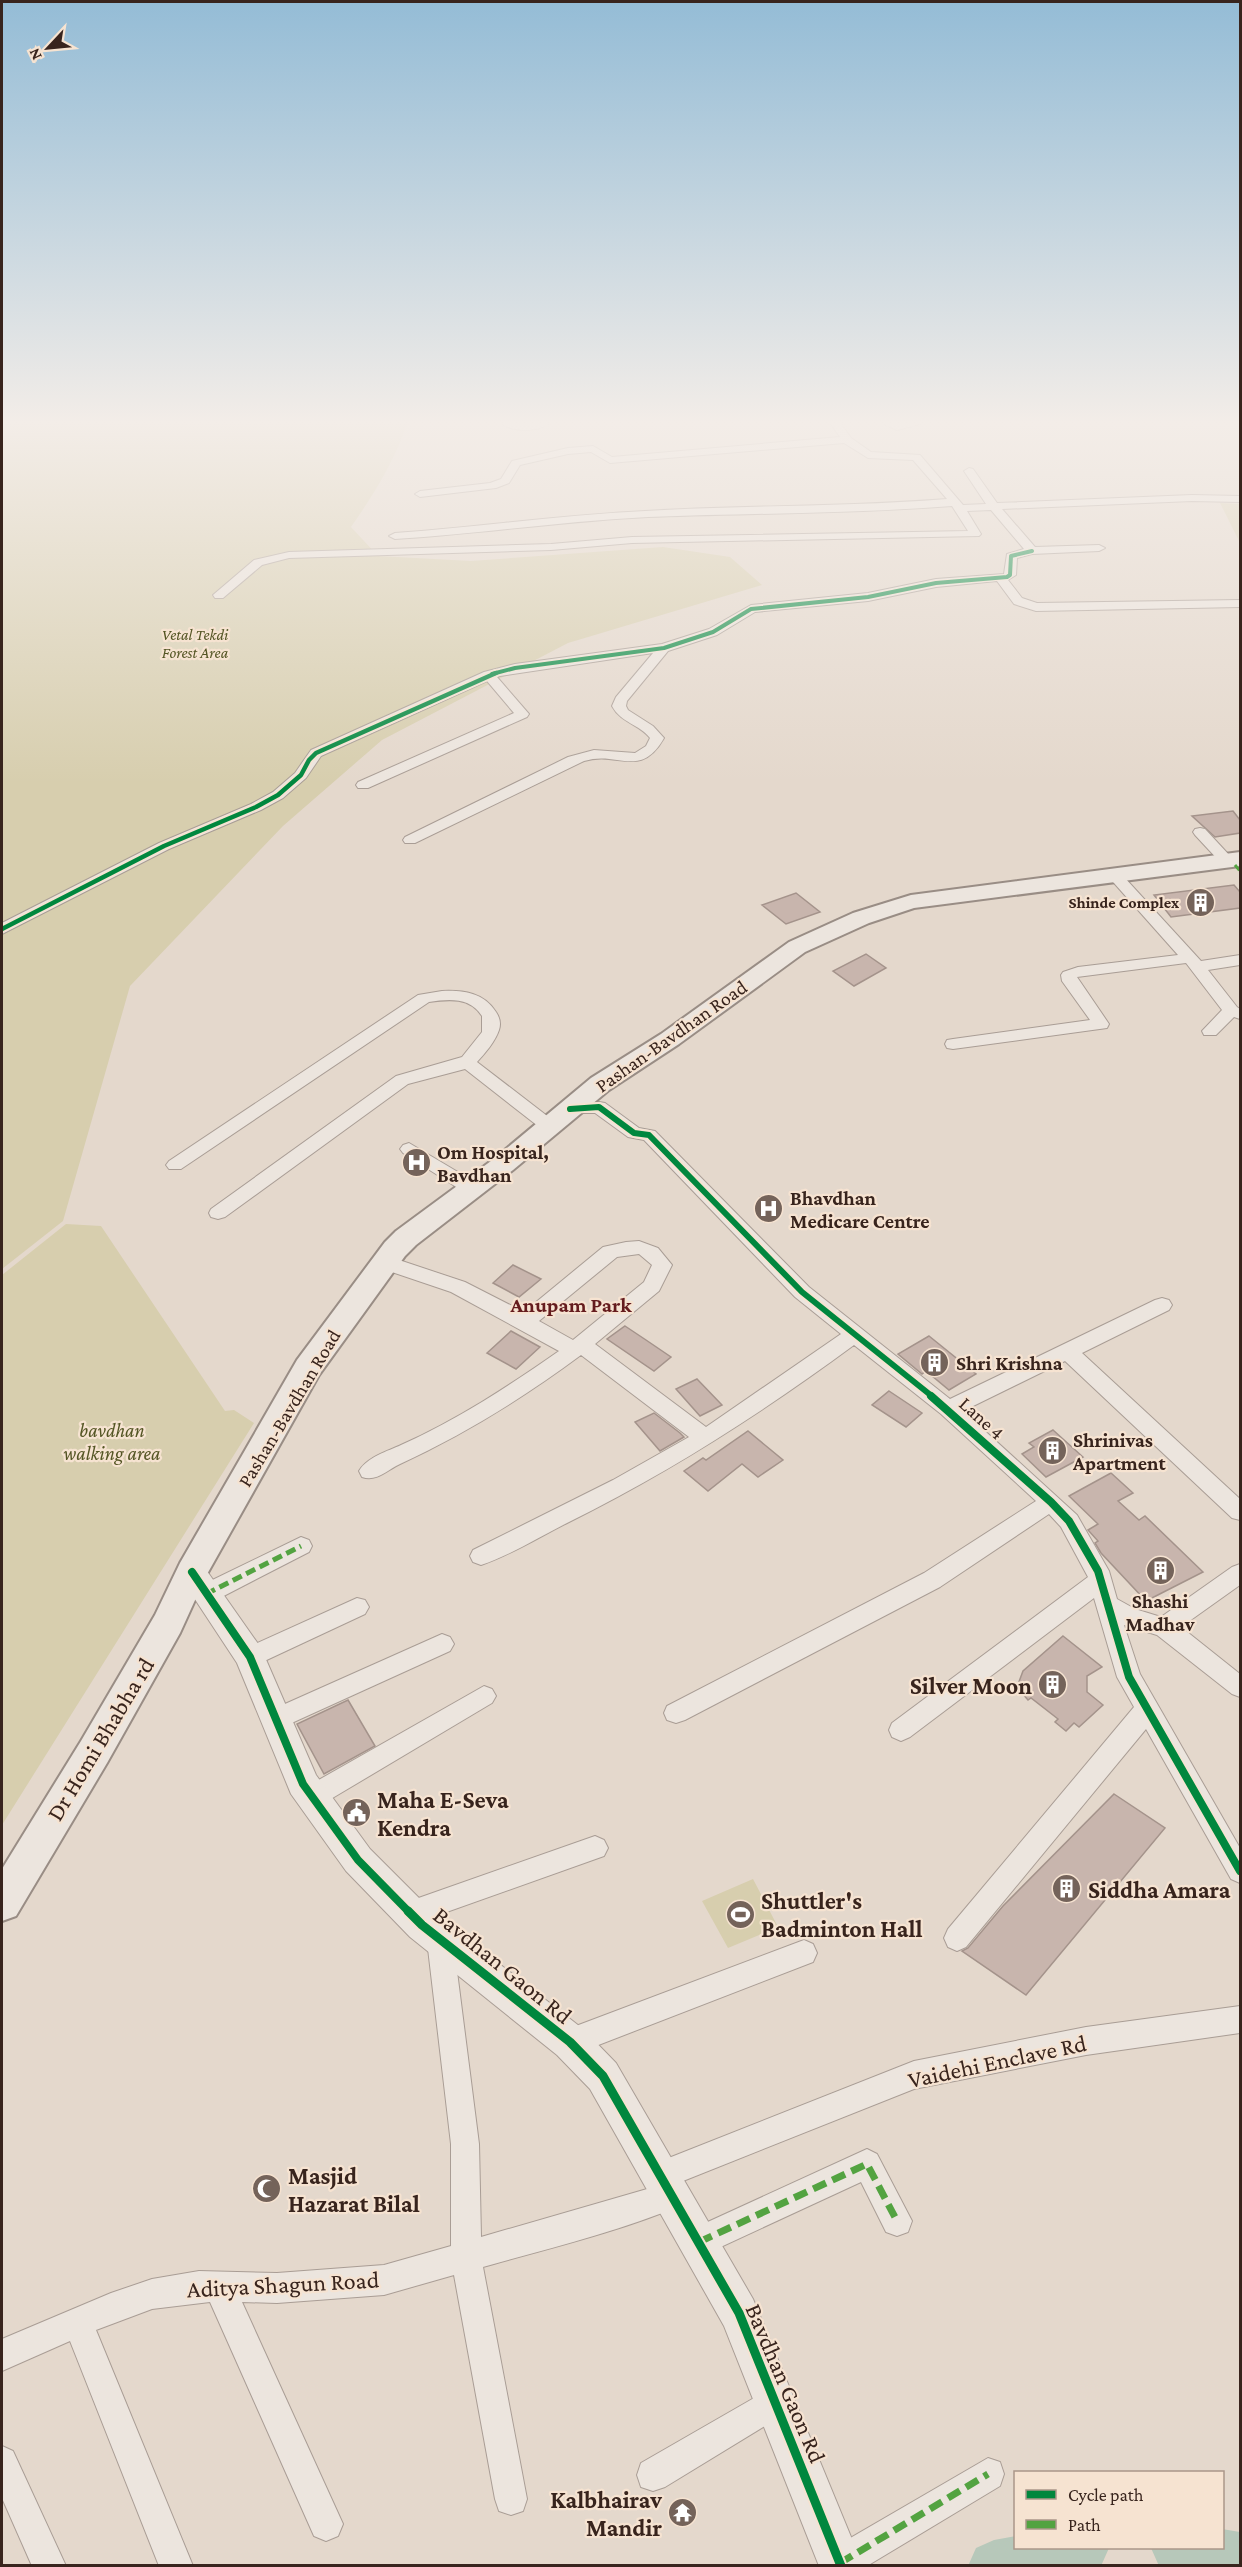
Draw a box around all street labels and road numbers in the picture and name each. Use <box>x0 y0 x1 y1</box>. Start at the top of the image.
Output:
street label: Pashan-Bavdhan Road <box>591 975 751 1097</box>
street label: Pashan-Bavdhan Road <box>233 1325 345 1491</box>
street label: Lane 4 <box>955 1392 1009 1444</box>
street label: Dr Homi Bhabha rd <box>41 1652 159 1825</box>
street label: Bavdhan Gaon Rd <box>428 1901 578 2029</box>
street label: Vaidehi Enclave Rd <box>905 2029 1089 2093</box>
street label: Aditya Shagun Road <box>186 2265 380 2303</box>
street label: Bavdhan Gaon Rd <box>740 2299 832 2467</box>

